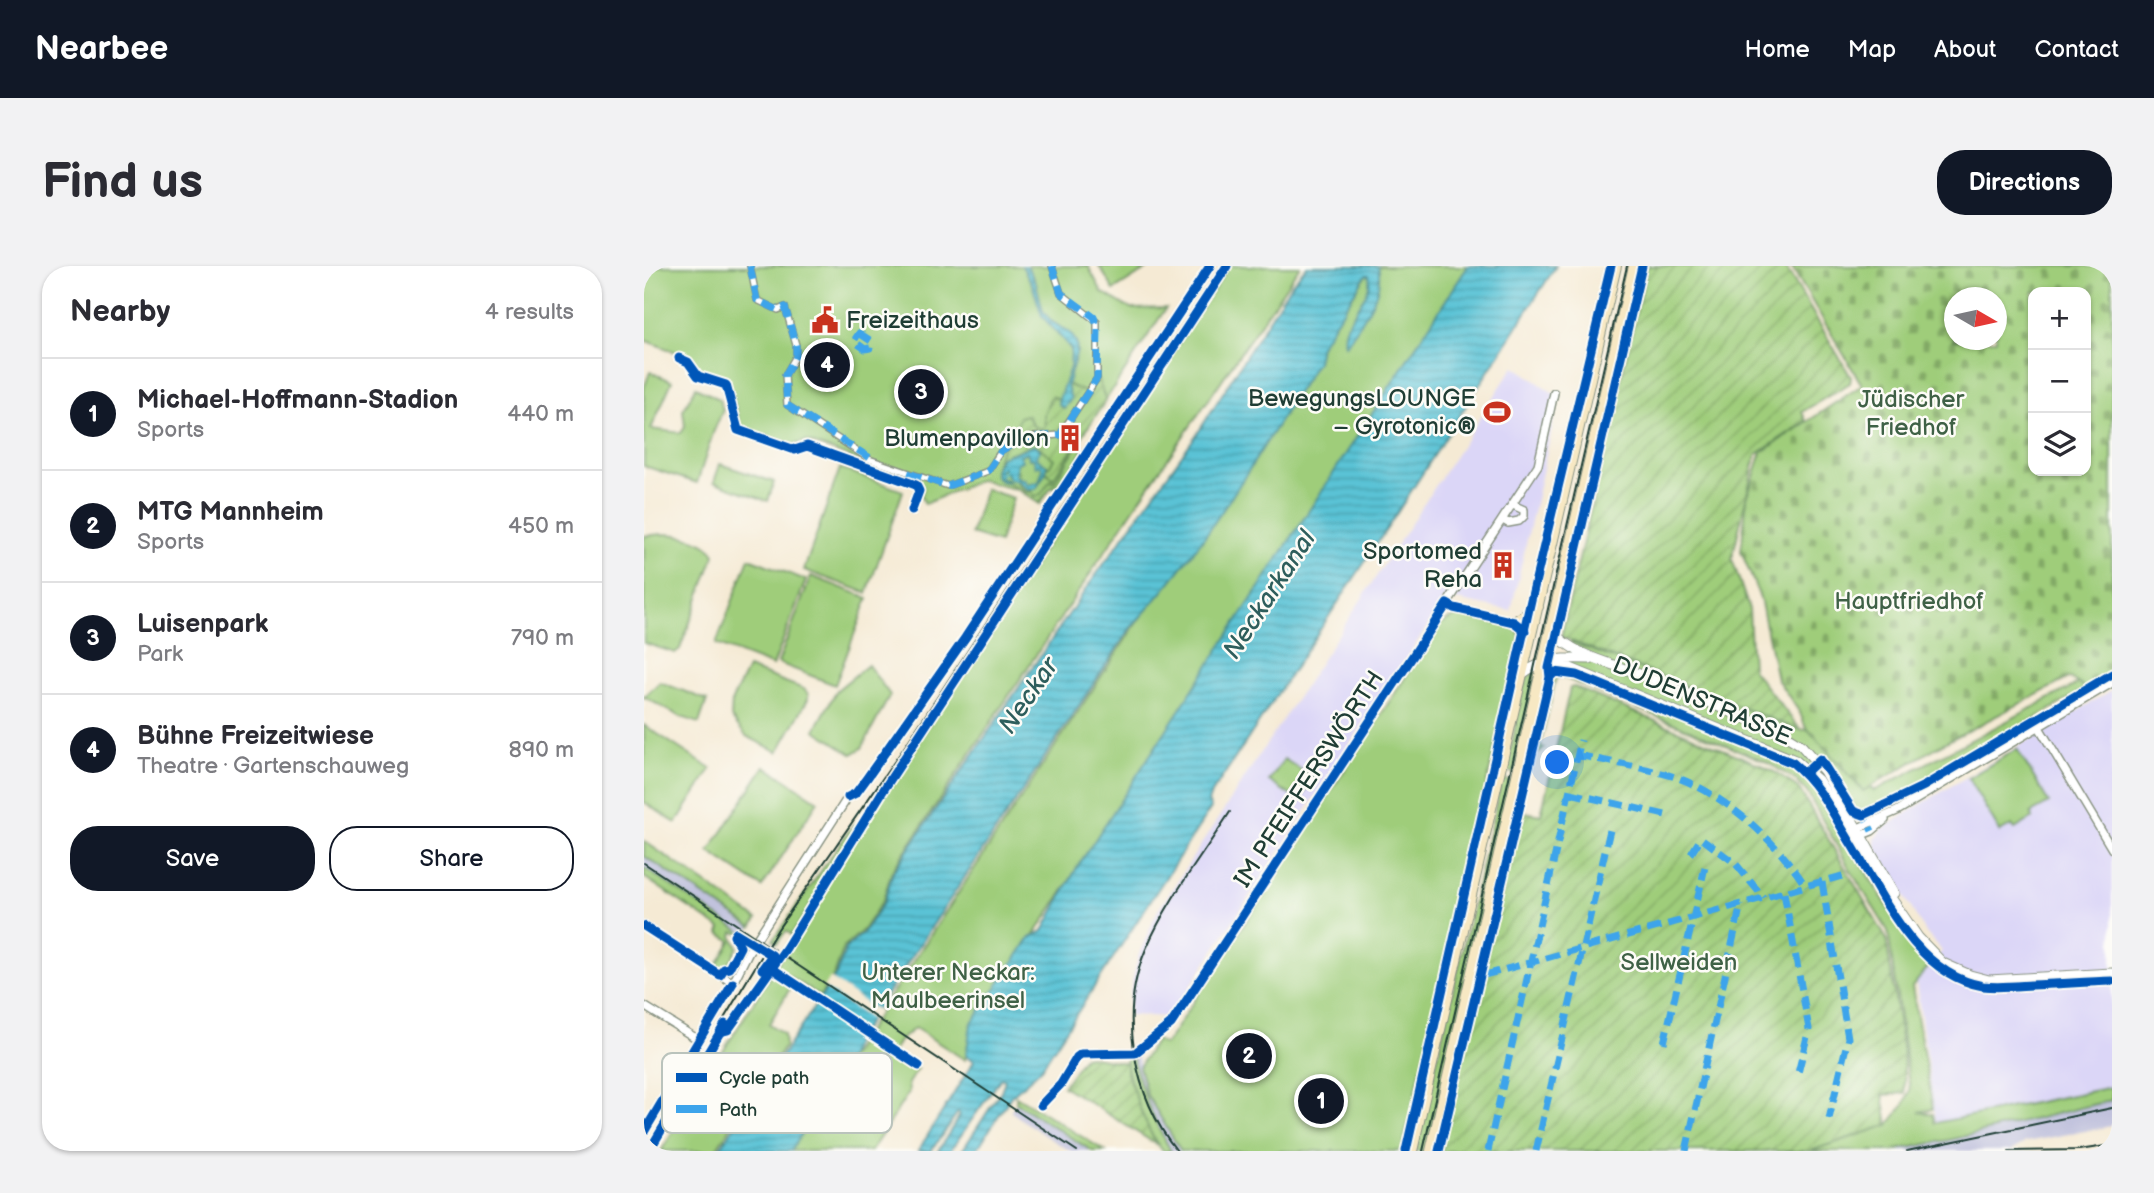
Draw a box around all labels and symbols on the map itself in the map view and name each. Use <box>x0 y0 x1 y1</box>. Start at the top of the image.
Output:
north arrow <box>1944 287 2007 350</box>
public building icon: Freizeithaus <box>810 305 840 335</box>
place label: Freizeithaus <box>846 306 979 335</box>
pin: 4 <box>804 339 850 391</box>
pin: 3 <box>898 366 944 418</box>
place label: BewegungsLOUNGE – Gyrotonic® <box>1248 384 1476 441</box>
park label: Jüdischer Friedhof <box>1858 385 1964 442</box>
sports icon: BewegungsLOUNGE – Gyrotonic® <box>1482 397 1512 427</box>
building icon: Blumenpavillon <box>1055 423 1085 453</box>
place label: Blumenpavillon <box>884 424 1049 453</box>
water label: Neckarkanal <box>1217 524 1324 665</box>
place label: Sportomed Reha <box>1363 537 1482 594</box>
building icon: Sportomed Reha <box>1488 550 1518 580</box>
park label: Hauptfriedhof <box>1834 587 1984 616</box>
street label: DUDENSTRASSE <box>1608 650 1796 752</box>
water label: Neckar <box>992 651 1066 740</box>
street label: IM PFEIFFERSWÖRTH <box>1228 665 1390 893</box>
your location <box>1540 745 1574 779</box>
park label: Sellweiden <box>1621 948 1737 977</box>
park label: Unterer Neckar: Maulbeerinsel <box>861 958 1035 1015</box>
pin: 2 <box>1226 1030 1272 1082</box>
legend <box>662 1053 892 1133</box>
text: Cycle path <box>719 1067 809 1090</box>
pin: 1 <box>1298 1075 1344 1127</box>
text: Path <box>719 1099 757 1122</box>

